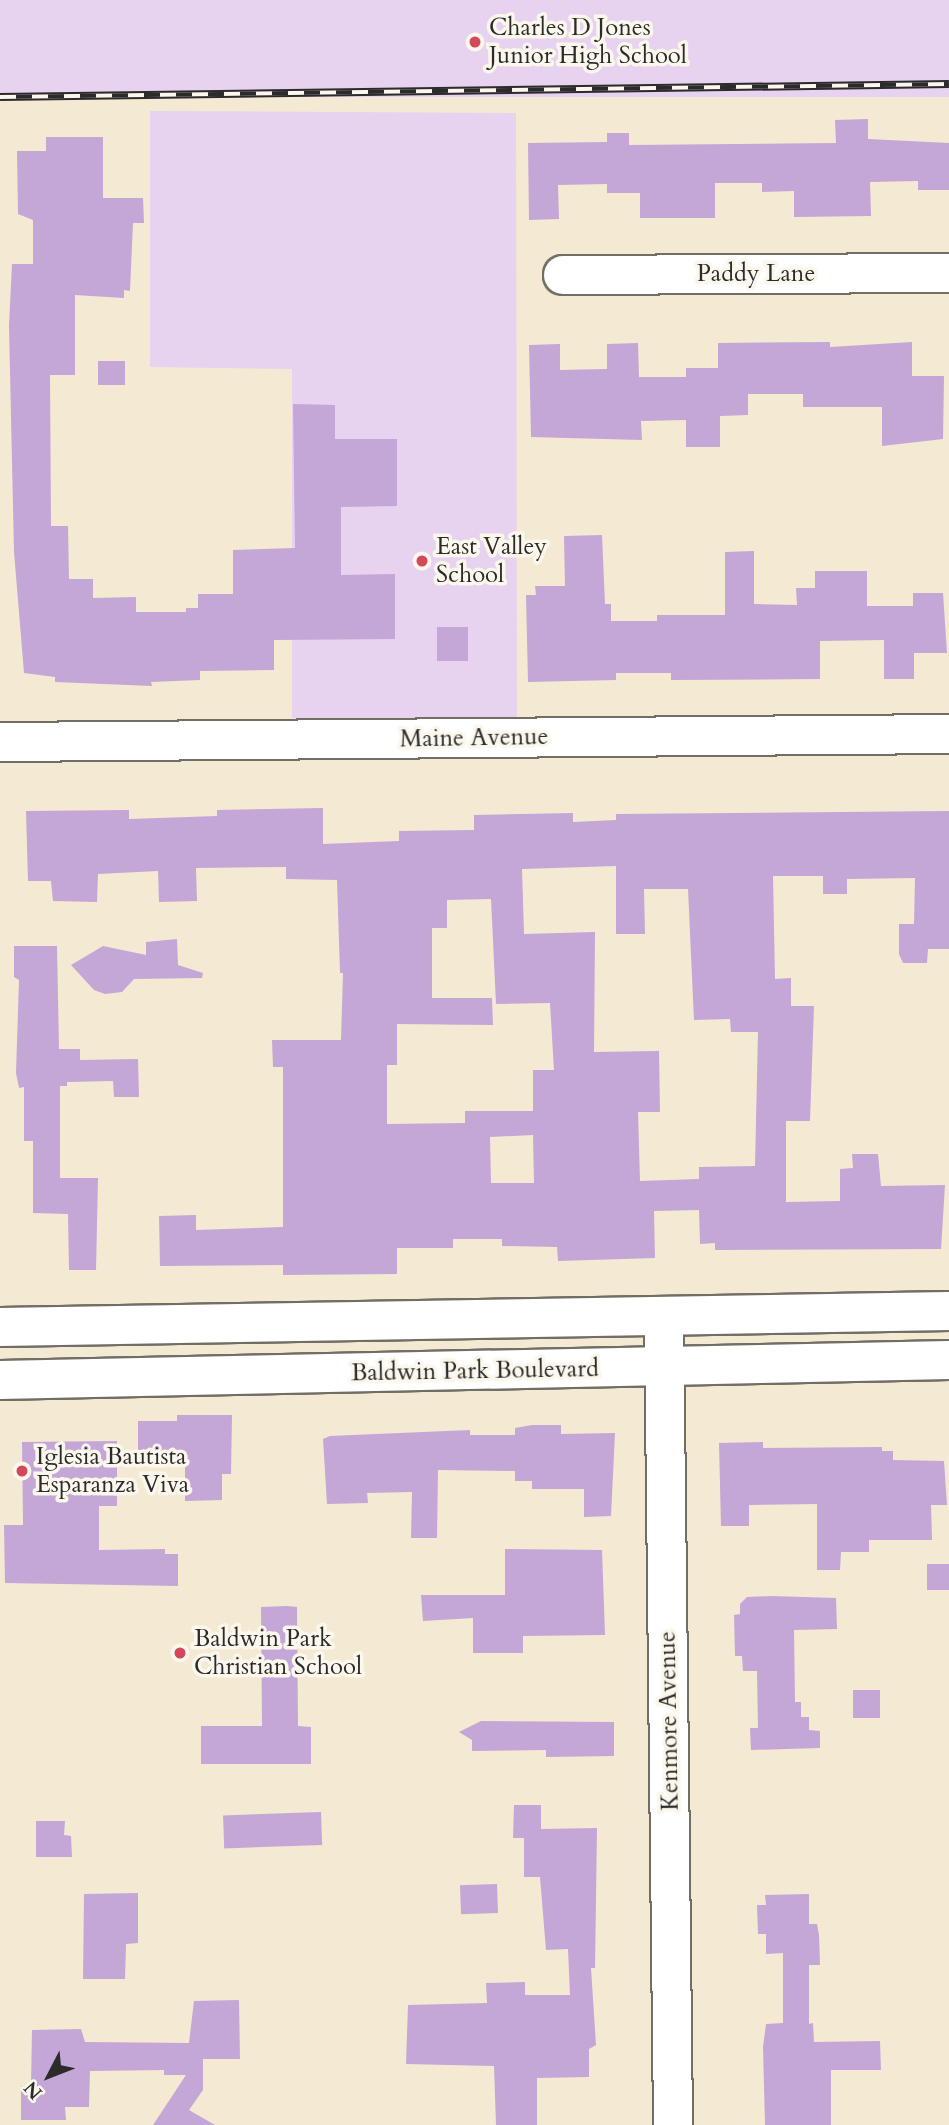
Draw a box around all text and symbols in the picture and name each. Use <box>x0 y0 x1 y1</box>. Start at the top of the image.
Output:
place label: Charles D Jones Junior High School <box>489 14 687 70</box>
marker: Charles D Jones Junior High School <box>467 34 483 50</box>
street label: Paddy Lane <box>697 260 815 288</box>
place label: East Valley School <box>436 533 547 589</box>
marker: East Valley School <box>414 553 430 569</box>
street label: Maine Avenue <box>399 722 549 754</box>
street label: Baldwin Park Boulevard <box>351 1354 599 1388</box>
place label: Iglesia Bautista Esparanza Viva <box>36 1443 189 1499</box>
marker: Iglesia Bautista Esparanza Viva <box>14 1463 30 1479</box>
place label: Baldwin Park Christian School <box>194 1625 362 1681</box>
street label: Kenmore Avenue <box>653 1631 685 1811</box>
marker: Baldwin Park Christian School <box>172 1645 188 1661</box>
north arrow <box>14 2041 84 2111</box>
text: N <box>18 2075 49 2105</box>

